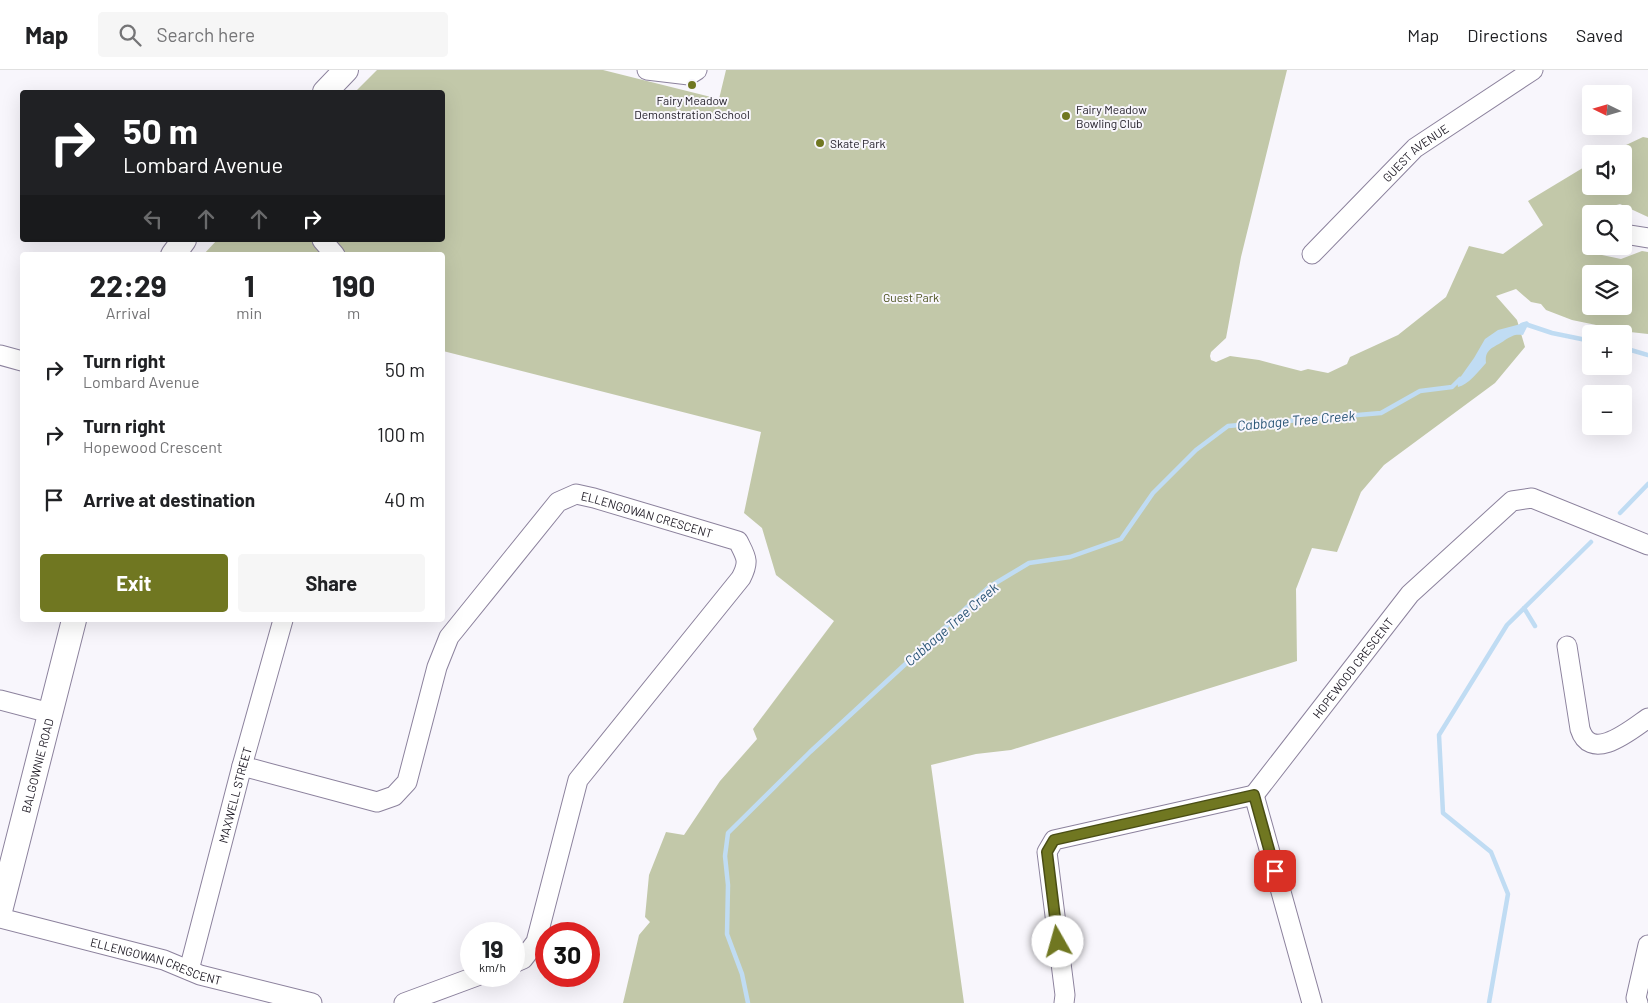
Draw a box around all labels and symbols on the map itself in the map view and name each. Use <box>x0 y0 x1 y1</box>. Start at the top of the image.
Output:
marker: Fairy Meadow Demonstration School <box>686 79 698 91</box>
north arrow <box>1582 85 1632 135</box>
place label: Fairy Meadow Demonstration School <box>634 93 750 121</box>
place label: Fairy Meadow Bowling Club <box>1076 102 1147 130</box>
marker: Fairy Meadow Bowling Club <box>1060 110 1072 122</box>
street label: GUEST AVENUE <box>1379 121 1451 184</box>
place label: Skate Park <box>830 136 886 150</box>
marker: Skate Park <box>814 137 826 149</box>
park label: Guest Park <box>883 290 939 304</box>
water label: Cabbage Tree Creek <box>1236 406 1356 434</box>
street label: ELLENGOWAN CRESCENT <box>580 488 715 540</box>
water label: Cabbage Tree Creek <box>901 579 1001 669</box>
street label: HOPEWOOD CRESCENT <box>1309 615 1396 721</box>
street label: BALGOWNIE ROAD <box>18 717 56 814</box>
street label: MAXWELL STREET <box>215 745 254 844</box>
pin <box>1254 850 1296 892</box>
position arrow <box>1031 915 1083 967</box>
speed limit sign: 30 <box>535 922 600 987</box>
street label: ELLENGOWAN CRESCENT <box>89 934 223 987</box>

